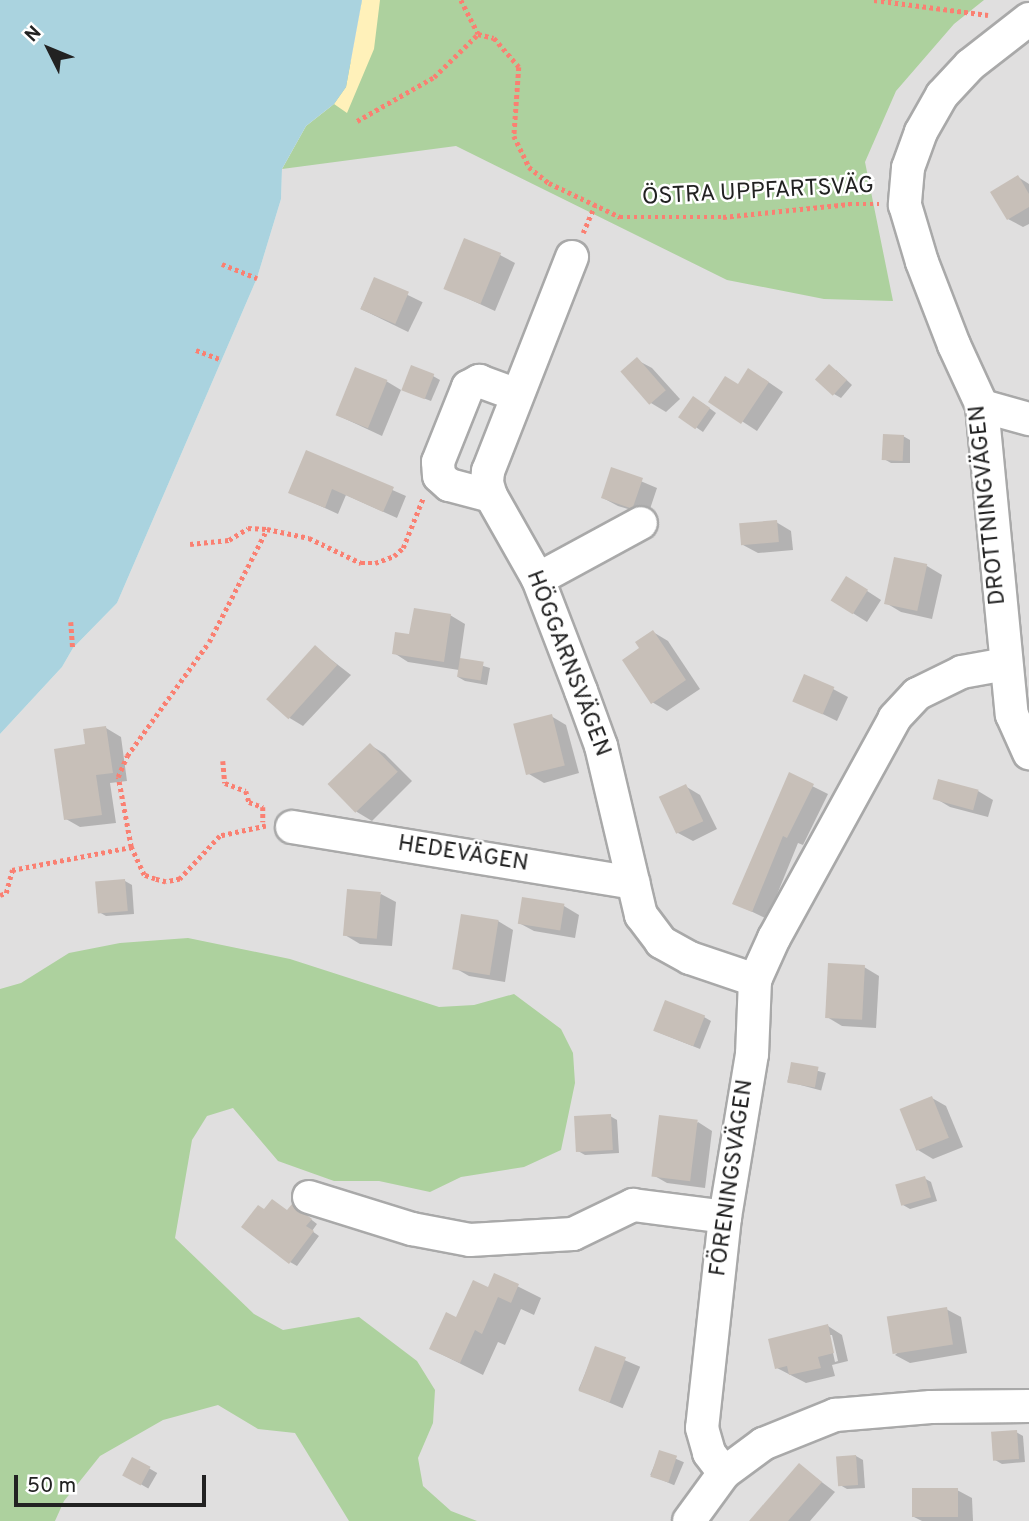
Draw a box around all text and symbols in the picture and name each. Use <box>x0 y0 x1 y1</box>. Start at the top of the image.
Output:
north arrow <box>14 14 84 84</box>
text: N <box>20 22 47 48</box>
street label: ÖSTRA UPPFARTSVÄG <box>641 173 875 213</box>
street label: DROTTNINGVÄGEN <box>965 404 1013 606</box>
street label: HÖGGARNSVÄGEN <box>519 567 615 761</box>
street label: HEDEVÄGEN <box>396 831 530 879</box>
street label: FÖRENINGSVÄGEN <box>706 1078 760 1278</box>
scale bar <box>18 1462 210 1506</box>
text: 50 m <box>27 1473 76 1500</box>

